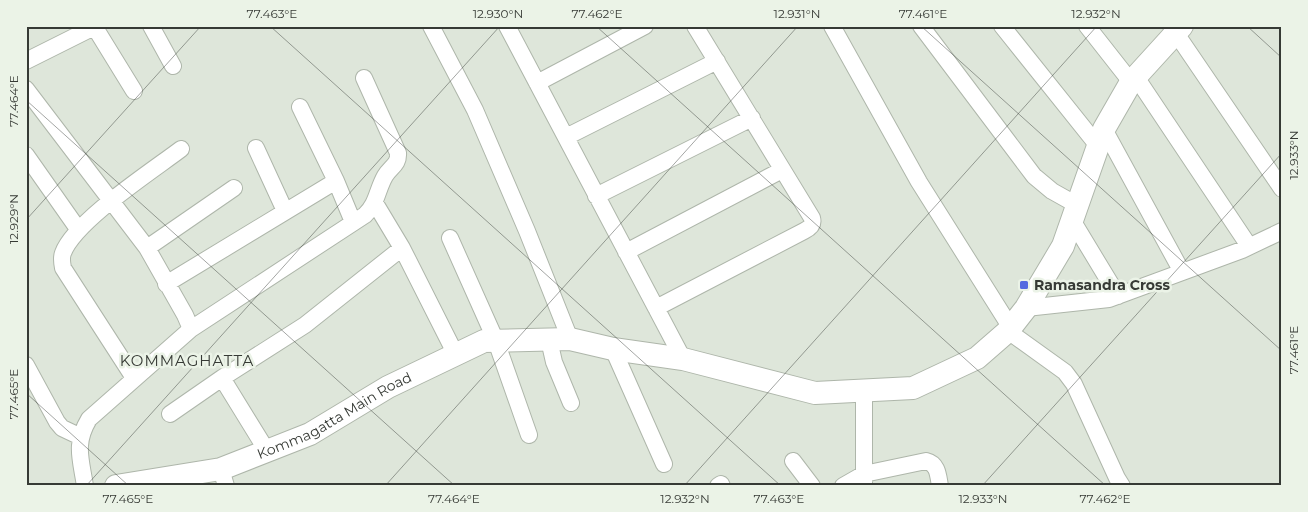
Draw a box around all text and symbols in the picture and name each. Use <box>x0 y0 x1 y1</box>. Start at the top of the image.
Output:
text: 77.463°E <box>247 6 297 21</box>
text: 12.930°N <box>473 6 523 21</box>
text: 77.462°E <box>571 6 623 21</box>
text: 12.931°N <box>774 6 820 21</box>
text: 77.461°E <box>899 6 947 21</box>
text: 12.932°N <box>1071 6 1121 21</box>
text: 77.464°E <box>6 75 21 127</box>
text: 12.933°N <box>1286 130 1301 180</box>
text: 12.929°N <box>6 194 21 244</box>
place label: Ramasandra Cross <box>1034 276 1170 294</box>
marker: Ramasandra Cross <box>1018 279 1030 291</box>
text: 77.461°E <box>1286 326 1301 374</box>
district label: KOMMAGHATTA <box>120 351 254 370</box>
street label: Kommagatta Main Road <box>254 368 415 463</box>
text: 77.465°E <box>6 369 21 419</box>
text: 77.465°E <box>103 491 153 506</box>
text: 77.464°E <box>428 491 480 506</box>
text: 12.932°N <box>660 491 710 506</box>
text: 77.463°E <box>754 491 804 506</box>
text: 12.933°N <box>958 491 1008 506</box>
text: 77.462°E <box>1079 491 1131 506</box>

